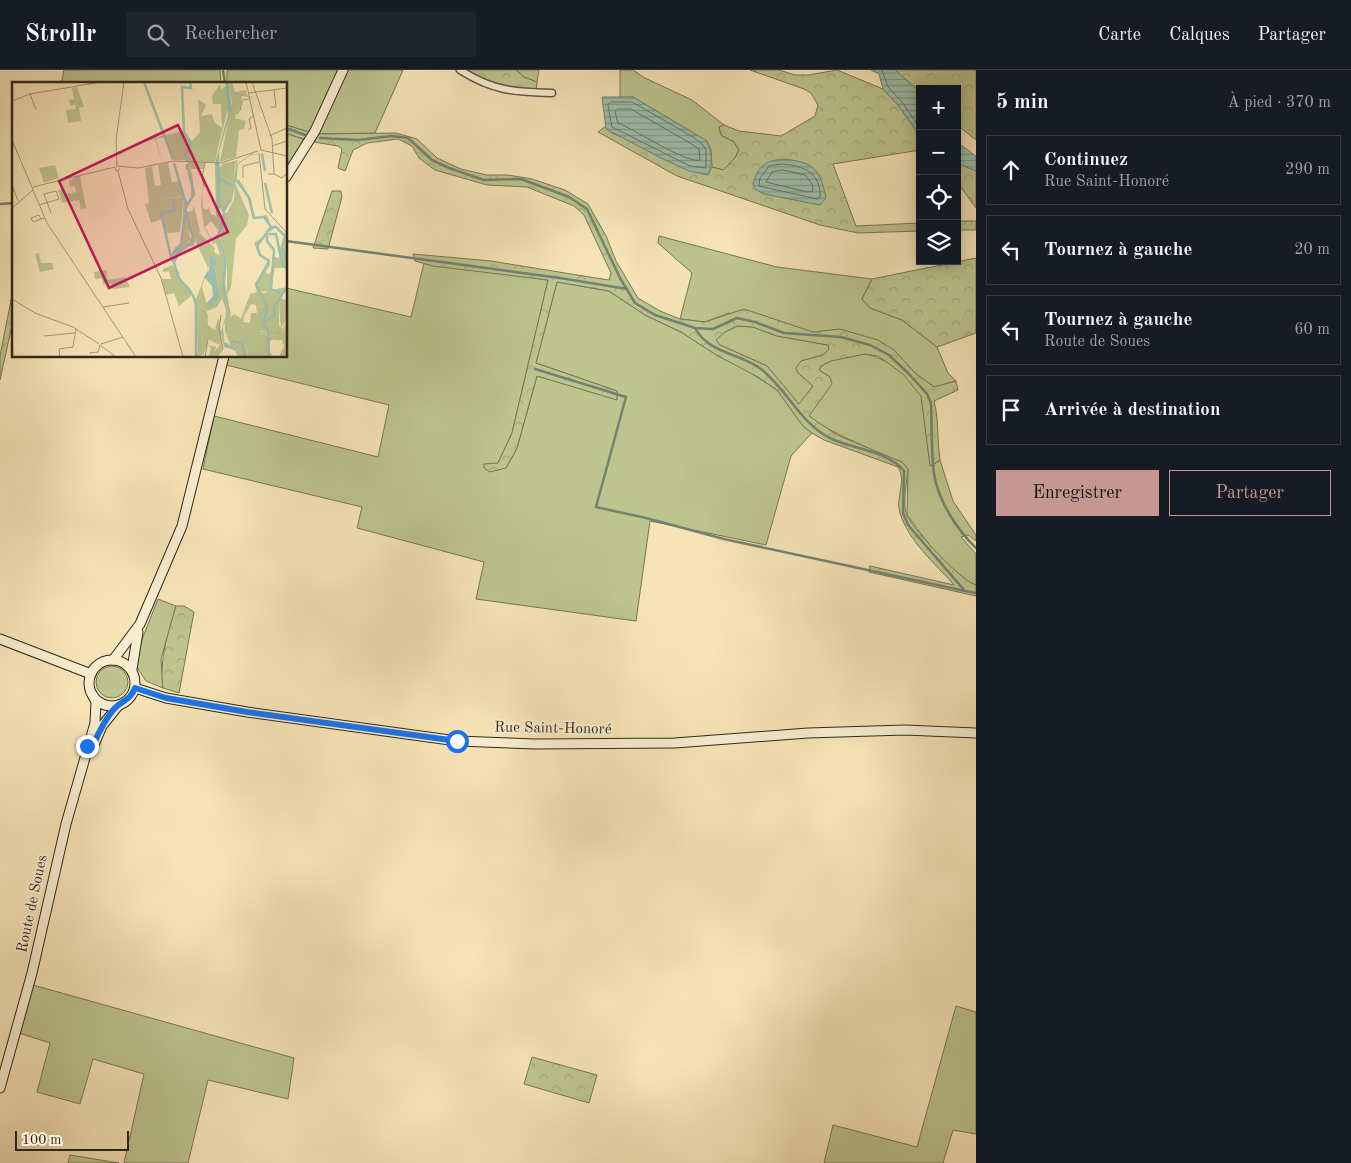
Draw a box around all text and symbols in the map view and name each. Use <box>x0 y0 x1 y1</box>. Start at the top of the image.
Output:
search box <box>126 12 476 57</box>
icon: search <box>144 21 172 49</box>
text: Strollr <box>25 23 96 47</box>
text: Rechercher <box>184 25 277 44</box>
text: Carte <box>1098 26 1141 44</box>
text: Calques <box>1169 26 1230 44</box>
text: Partager <box>1258 26 1326 44</box>
inset map <box>12 82 288 358</box>
map controls <box>916 85 961 265</box>
button: + <box>916 85 961 130</box>
text: 5 min <box>996 92 1049 113</box>
text: À pied · 370 m <box>1228 95 1331 111</box>
button: − <box>916 130 961 175</box>
text: Continuez <box>1044 151 1128 170</box>
icon: ahead <box>997 156 1025 184</box>
text: 290 m <box>1285 162 1330 178</box>
text: Rue Saint-Honoré <box>1044 174 1169 190</box>
button: locate <box>916 175 961 220</box>
button: layers <box>916 220 961 265</box>
icon: left <box>997 236 1025 264</box>
text: Tournez à gauche <box>1044 241 1192 260</box>
text: 20 m <box>1294 242 1330 258</box>
text: Tournez à gauche <box>1044 311 1192 330</box>
icon: left <box>997 316 1025 344</box>
text: 60 m <box>1294 322 1330 338</box>
text: Route de Soues <box>1044 334 1150 350</box>
icon: arrive <box>997 396 1025 424</box>
text: Arrivée à destination <box>1044 401 1220 420</box>
button: Enregistrer <box>996 470 1159 516</box>
button: Partager <box>1169 470 1331 516</box>
street label: Rue Saint-Honoré <box>494 720 612 738</box>
route start <box>446 730 469 753</box>
route end <box>76 735 99 758</box>
street label: Route de Soues <box>15 854 51 954</box>
scale bar <box>15 1128 129 1151</box>
text: 100 m <box>22 1133 61 1147</box>

